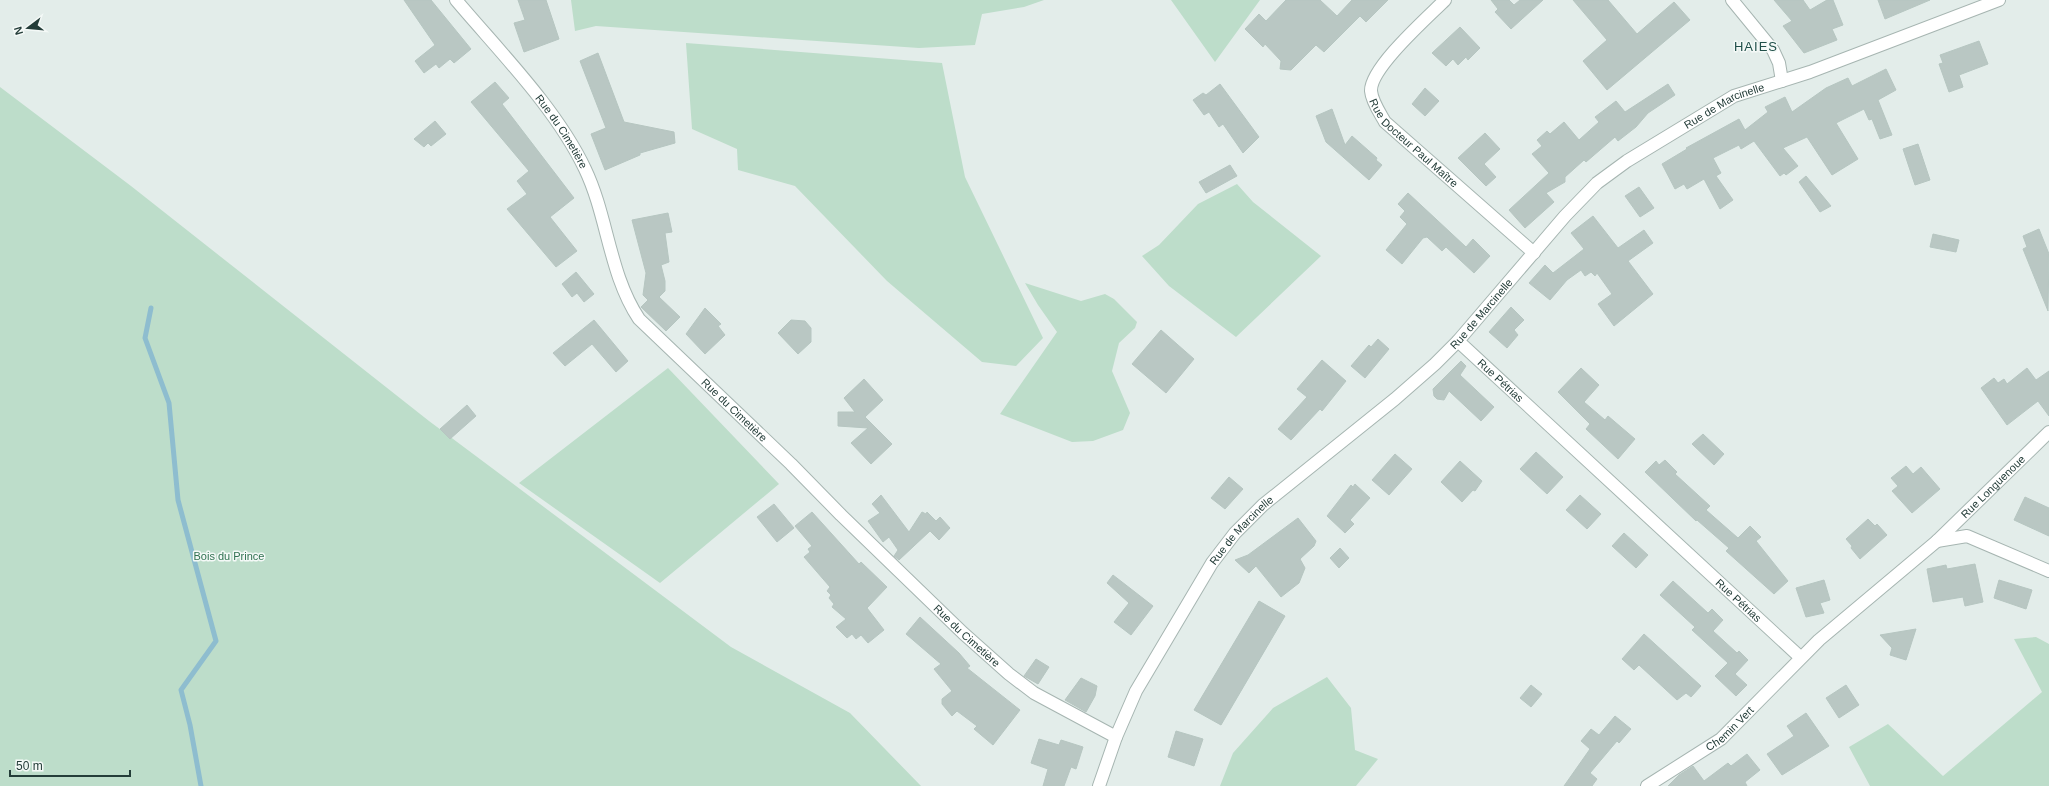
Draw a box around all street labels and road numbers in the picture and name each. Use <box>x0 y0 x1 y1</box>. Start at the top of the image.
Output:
street label: Rue de Marcinelle <box>1682 81 1766 131</box>
street label: Rue du Cimetière <box>533 92 590 170</box>
street label: Rue Docteur Paul Maître <box>1367 97 1461 189</box>
street label: Rue de Marcinelle <box>1448 276 1515 351</box>
street label: Rue Pétrias <box>1475 356 1526 405</box>
street label: Rue du Cimetière <box>699 376 769 444</box>
street label: Rue Longuenoue <box>1958 453 2027 520</box>
street label: Rue de Marcinelle <box>1207 493 1275 567</box>
street label: Rue Pétrias <box>1713 576 1764 625</box>
street label: Rue du Cimetière <box>931 602 1002 669</box>
street label: Chemin Vert <box>1703 704 1756 753</box>

